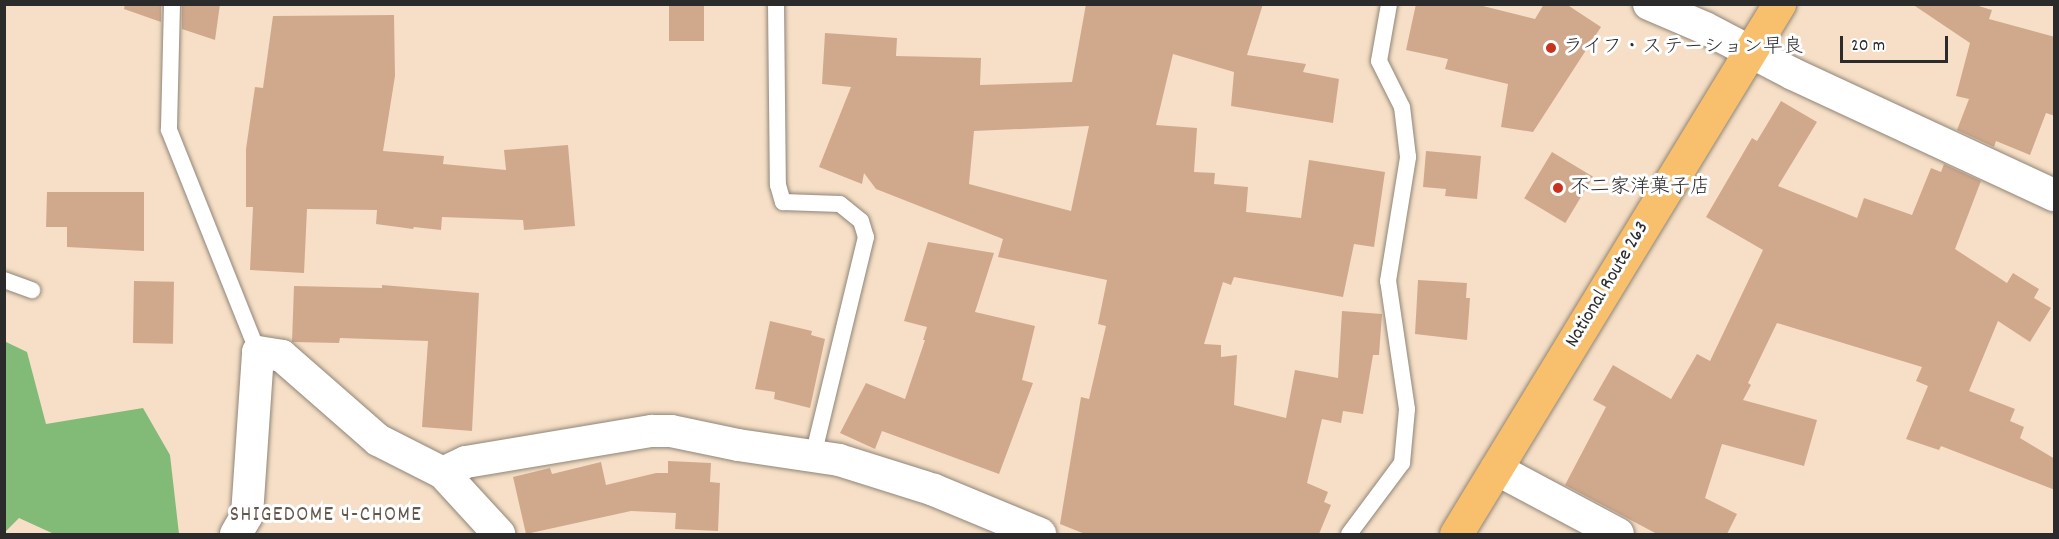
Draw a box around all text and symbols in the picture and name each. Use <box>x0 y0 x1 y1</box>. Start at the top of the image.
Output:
scale bar <box>1843 24 1951 62</box>
text: 20 m <box>1851 34 1885 59</box>
place label: ライフ・ステーション早良 <box>1563 36 1803 60</box>
marker: ライフ・ステーション早良 <box>1544 41 1558 55</box>
place label: 不二家洋菓子店 <box>1570 176 1710 200</box>
marker: 不二家洋菓子店 <box>1551 181 1565 195</box>
street label: National Route 263 <box>1561 218 1655 352</box>
district label: SHIGEDOME 4-CHOME <box>230 503 422 529</box>

